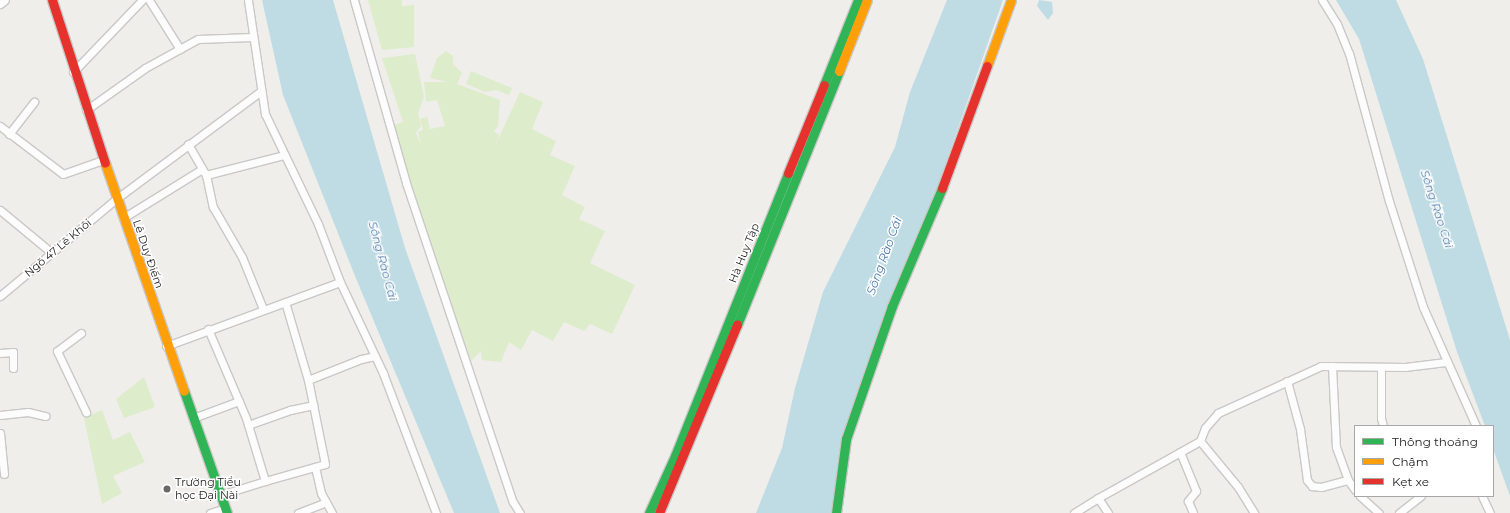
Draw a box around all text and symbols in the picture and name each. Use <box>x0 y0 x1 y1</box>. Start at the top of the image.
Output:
water label: Sông Rào Cái <box>1418 168 1456 250</box>
water label: Sông Rào Cái <box>863 215 905 297</box>
street label: Ngõ 47 Lê Khôi <box>22 216 94 280</box>
street label: Lê Duy Điếm <box>130 218 166 290</box>
water label: Sông Rào Cái <box>365 220 401 302</box>
street label: Hà Huy Tập <box>726 221 762 285</box>
legend <box>1354 425 1494 497</box>
text: Thông thoáng <box>1392 434 1478 449</box>
text: Chậm <box>1392 454 1428 469</box>
text: Kẹt xe <box>1392 474 1429 489</box>
place label: Trường Tiểu học Đại Nài <box>175 476 241 502</box>
marker: Trường Tiểu học Đại Nài <box>162 484 172 494</box>

